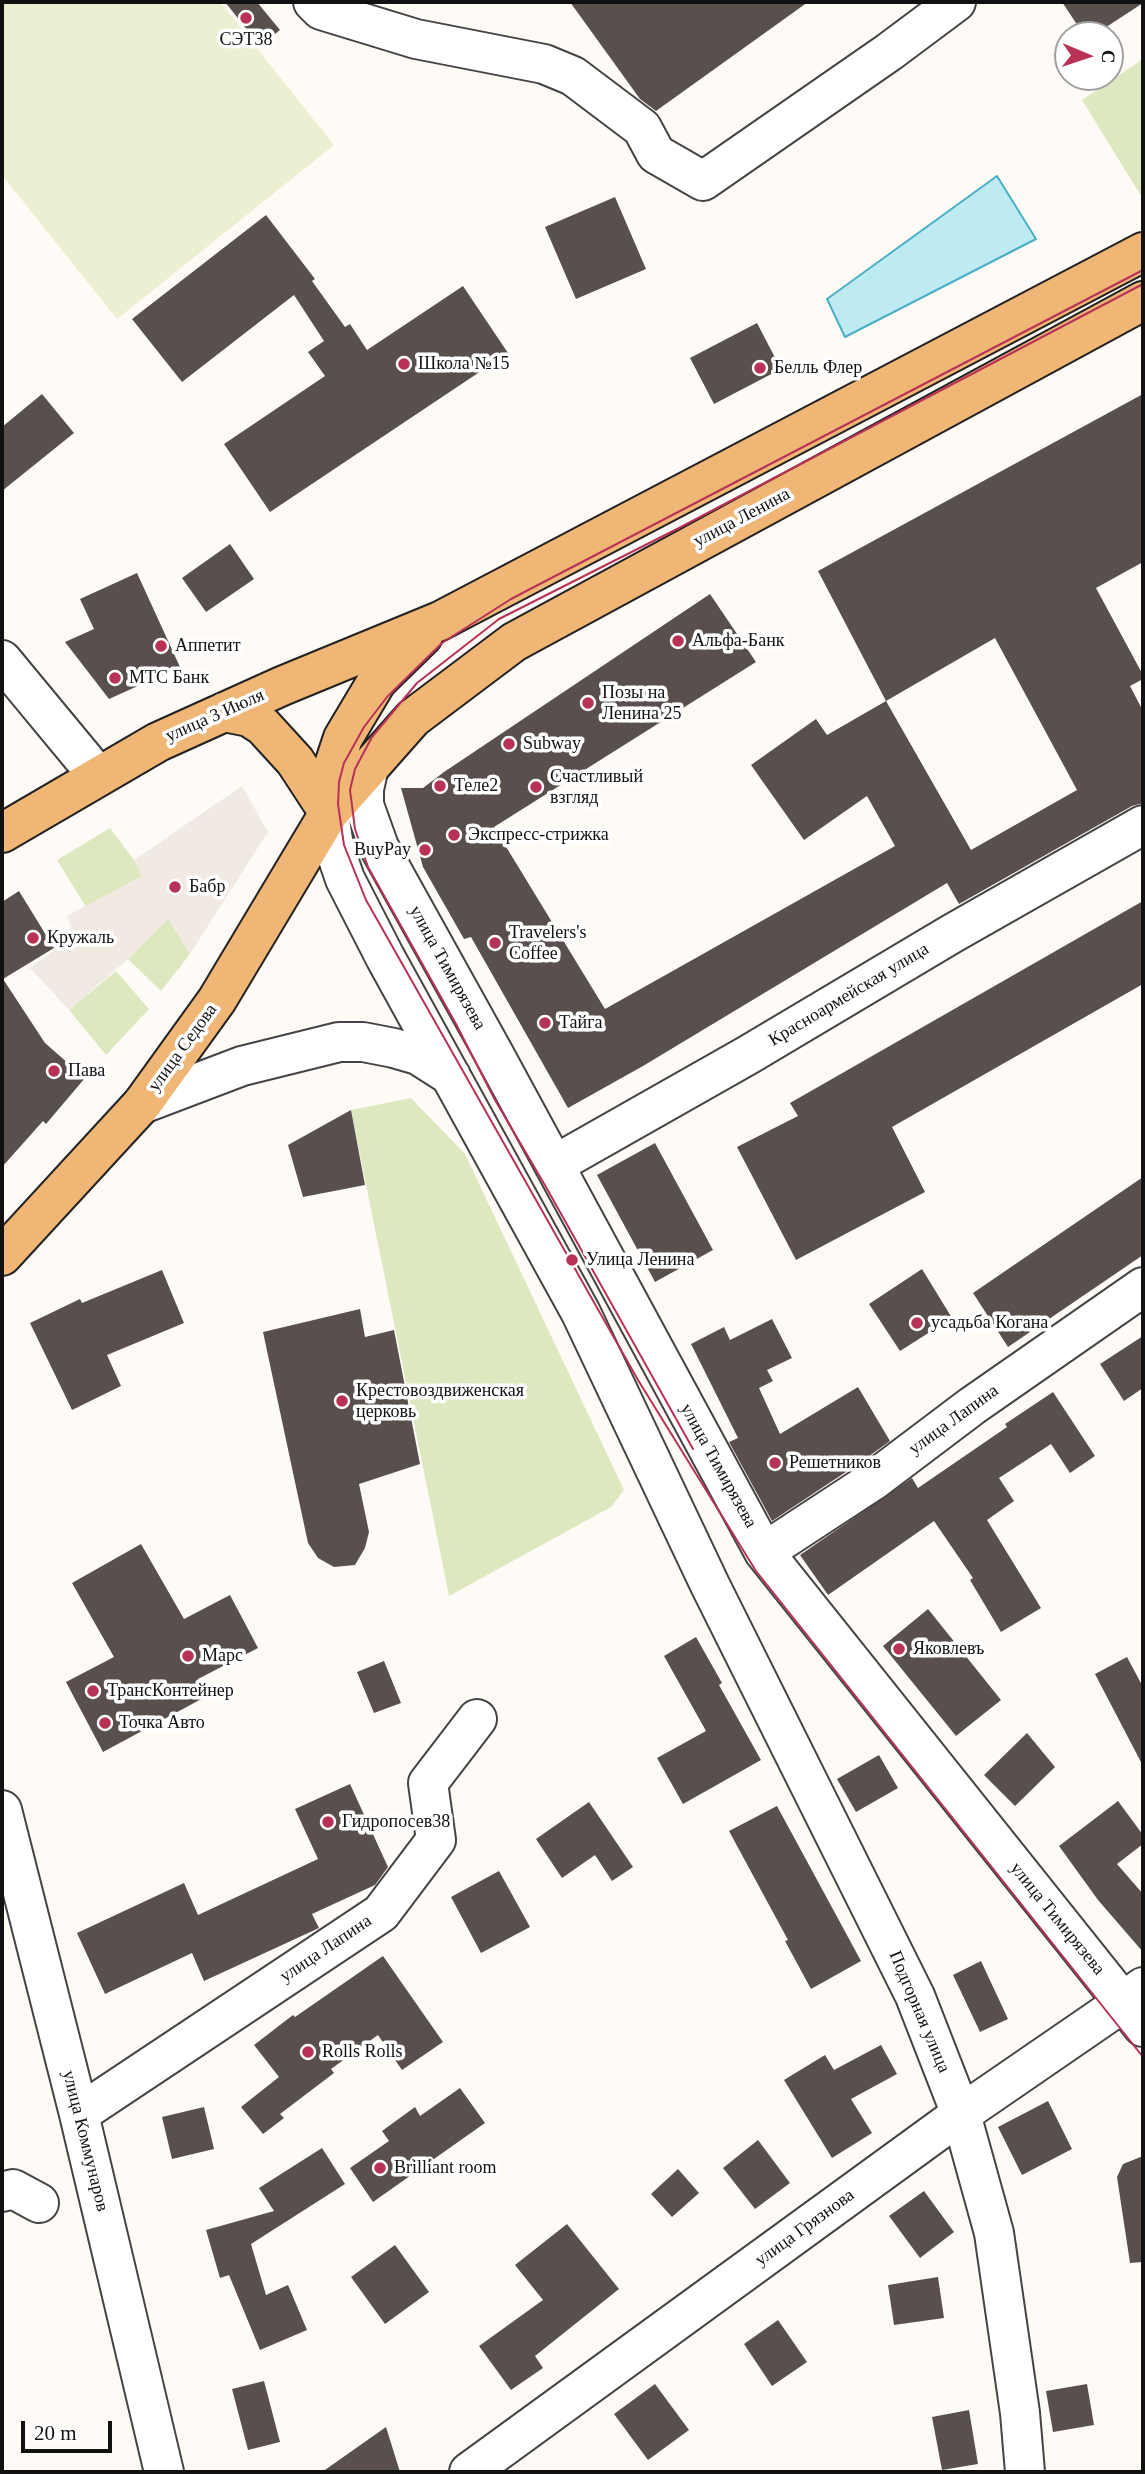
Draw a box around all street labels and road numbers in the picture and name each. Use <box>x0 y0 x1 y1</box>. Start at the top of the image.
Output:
street label: улица Ленина <box>690 484 794 552</box>
street label: улица 3 Июля <box>162 685 268 747</box>
street label: улица Тимирязева <box>404 902 490 1034</box>
street label: Красноармейская улица <box>765 939 933 1051</box>
street label: улица Седова <box>144 1000 222 1096</box>
street label: улица Лапина <box>905 1380 1003 1460</box>
street label: улица Тимирязева <box>675 1400 761 1532</box>
street label: улица Тимирязева <box>1005 1858 1109 1980</box>
street label: улица Лапина <box>276 1910 376 1988</box>
street label: Подгорная улица <box>884 1948 954 2076</box>
street label: улица Коммунаров <box>57 2068 113 2214</box>
street label: улица Грязнова <box>751 2185 859 2271</box>

